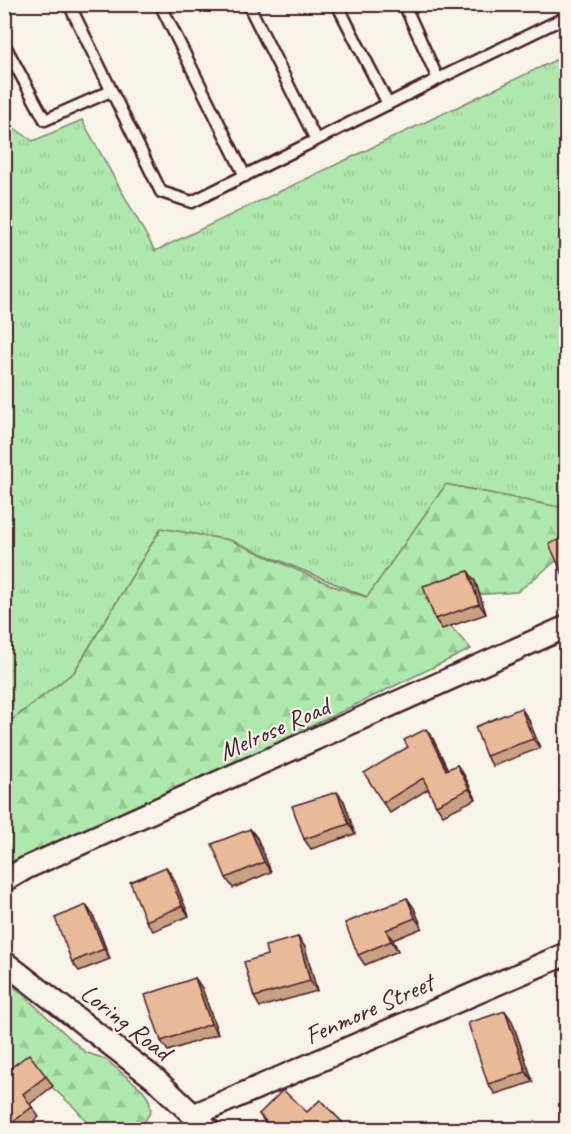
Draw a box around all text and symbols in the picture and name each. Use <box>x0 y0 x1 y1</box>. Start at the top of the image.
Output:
street label: Melrose Road <box>214 688 338 768</box>
street label: Fenmore Street <box>300 965 442 1052</box>
street label: Loring Road <box>74 976 181 1070</box>

